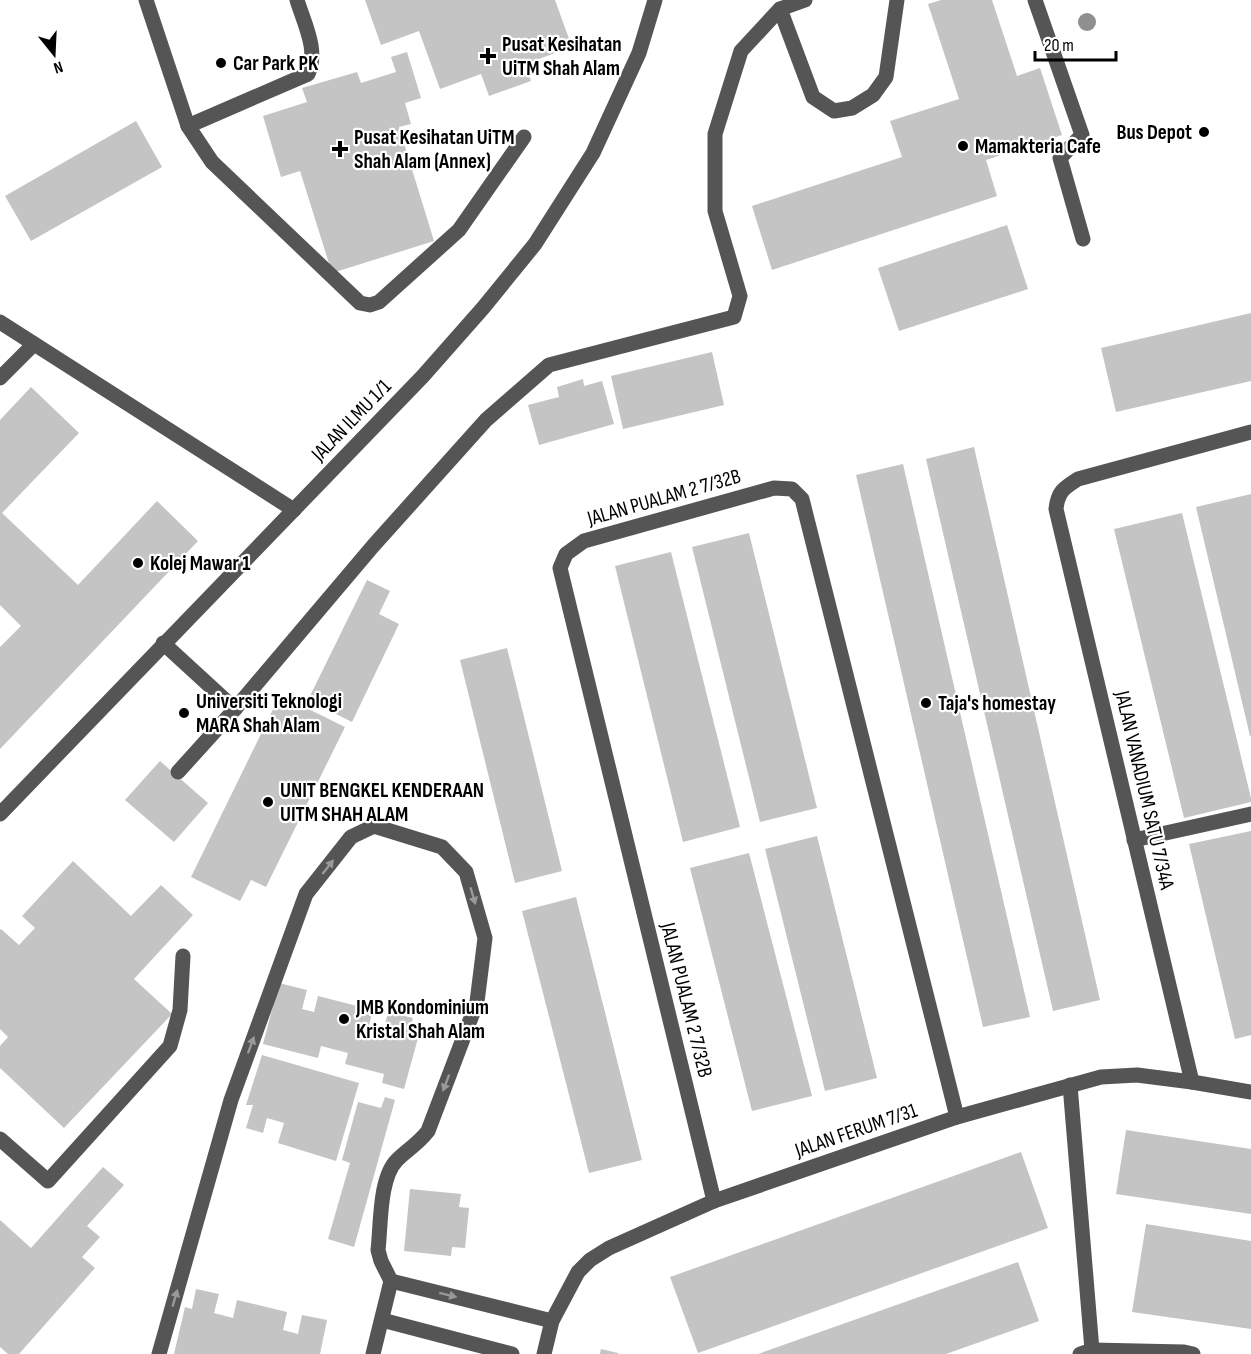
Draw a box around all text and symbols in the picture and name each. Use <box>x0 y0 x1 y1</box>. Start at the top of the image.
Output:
north arrow <box>24 24 84 84</box>
scale bar <box>1035 24 1116 62</box>
place label: Pusat Kesihatan UiTM Shah Alam <box>502 32 622 81</box>
text: 20 m <box>1044 35 1074 56</box>
marker: Pusat Kesihatan UiTM Shah Alam <box>479 47 497 65</box>
place label: Car Park PK <box>233 51 319 76</box>
text: N <box>51 56 65 77</box>
marker: Car Park PK <box>214 56 228 70</box>
place label: Bus Depot <box>1116 120 1192 145</box>
place label: Pusat Kesihatan UiTM Shah Alam (Annex) <box>354 125 514 174</box>
marker: Bus Depot <box>1197 125 1211 139</box>
place label: Mamakteria Cafe <box>975 134 1101 159</box>
marker: Mamakteria Cafe <box>956 139 970 153</box>
marker: Pusat Kesihatan UiTM Shah Alam (Annex) <box>331 140 349 158</box>
street label: JALAN ILMU 1/1 <box>306 374 397 467</box>
street label: JALAN PUALAM 2 7/32B <box>584 464 744 532</box>
place label: Kolej Mawar 1 <box>150 551 251 576</box>
marker: Kolej Mawar 1 <box>131 556 145 570</box>
street label: JALAN VANADIUM SATU 7/34A <box>1109 687 1180 893</box>
place label: Universiti Teknologi MARA Shah Alam <box>196 689 342 738</box>
place label: Taja's homestay <box>938 691 1056 716</box>
marker: Taja's homestay <box>919 696 933 710</box>
marker: Universiti Teknologi MARA Shah Alam <box>177 706 191 720</box>
place label: UNIT BENGKEL KENDERAAN UITM SHAH ALAM <box>280 778 484 827</box>
marker: UNIT BENGKEL KENDERAAN UITM SHAH ALAM <box>261 795 275 809</box>
one-way arrow <box>321 860 333 875</box>
one-way arrow <box>469 887 478 905</box>
street label: JALAN PUALAM 2 7/32B <box>655 919 718 1080</box>
place label: JMB Kondominium Kristal Shah Alam <box>355 995 489 1044</box>
marker: JMB Kondominium Kristal Shah Alam <box>337 1012 351 1026</box>
one-way arrow <box>246 1036 256 1054</box>
one-way arrow <box>440 1075 450 1093</box>
street label: JALAN FERUM 7/31 <box>791 1098 921 1163</box>
one-way arrow <box>170 1289 180 1307</box>
one-way arrow <box>438 1290 457 1300</box>

